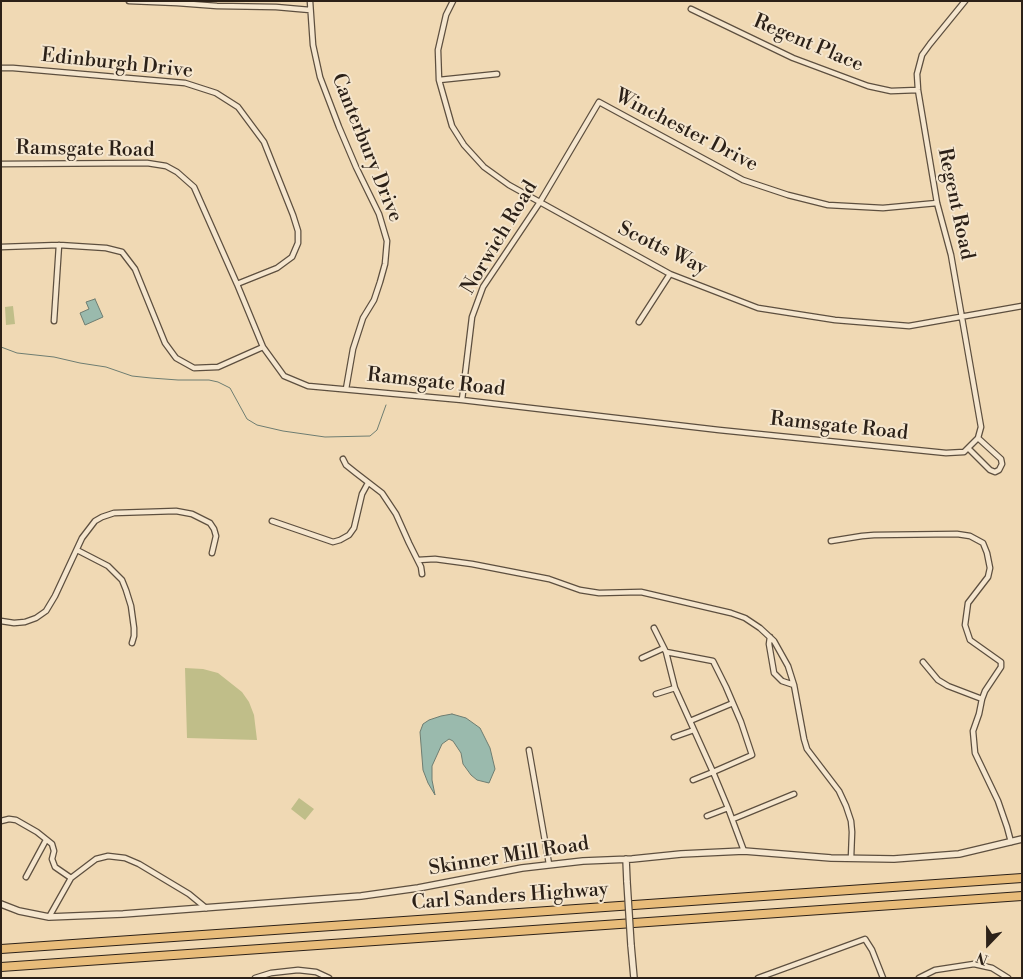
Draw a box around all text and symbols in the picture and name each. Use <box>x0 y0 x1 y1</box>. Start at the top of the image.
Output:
street label: Regent Place <box>749 10 867 78</box>
street label: Edinburgh Drive <box>40 44 194 84</box>
street label: Canterbury Drive <box>325 70 407 226</box>
street label: Winchester Drive <box>610 85 762 177</box>
street label: Ramsgate Road <box>15 137 155 163</box>
street label: Regent Road <box>931 146 979 262</box>
street label: Norwich Road <box>457 177 543 299</box>
street label: Scotts Way <box>613 217 711 281</box>
street label: Ramsgate Road <box>366 364 506 402</box>
street label: Ramsgate Road <box>769 408 909 446</box>
street label: Skinner Mill Road <box>427 832 591 882</box>
street label: Carl Sanders Highway <box>411 878 609 916</box>
north arrow <box>963 919 1013 969</box>
text: N <box>974 947 991 968</box>

